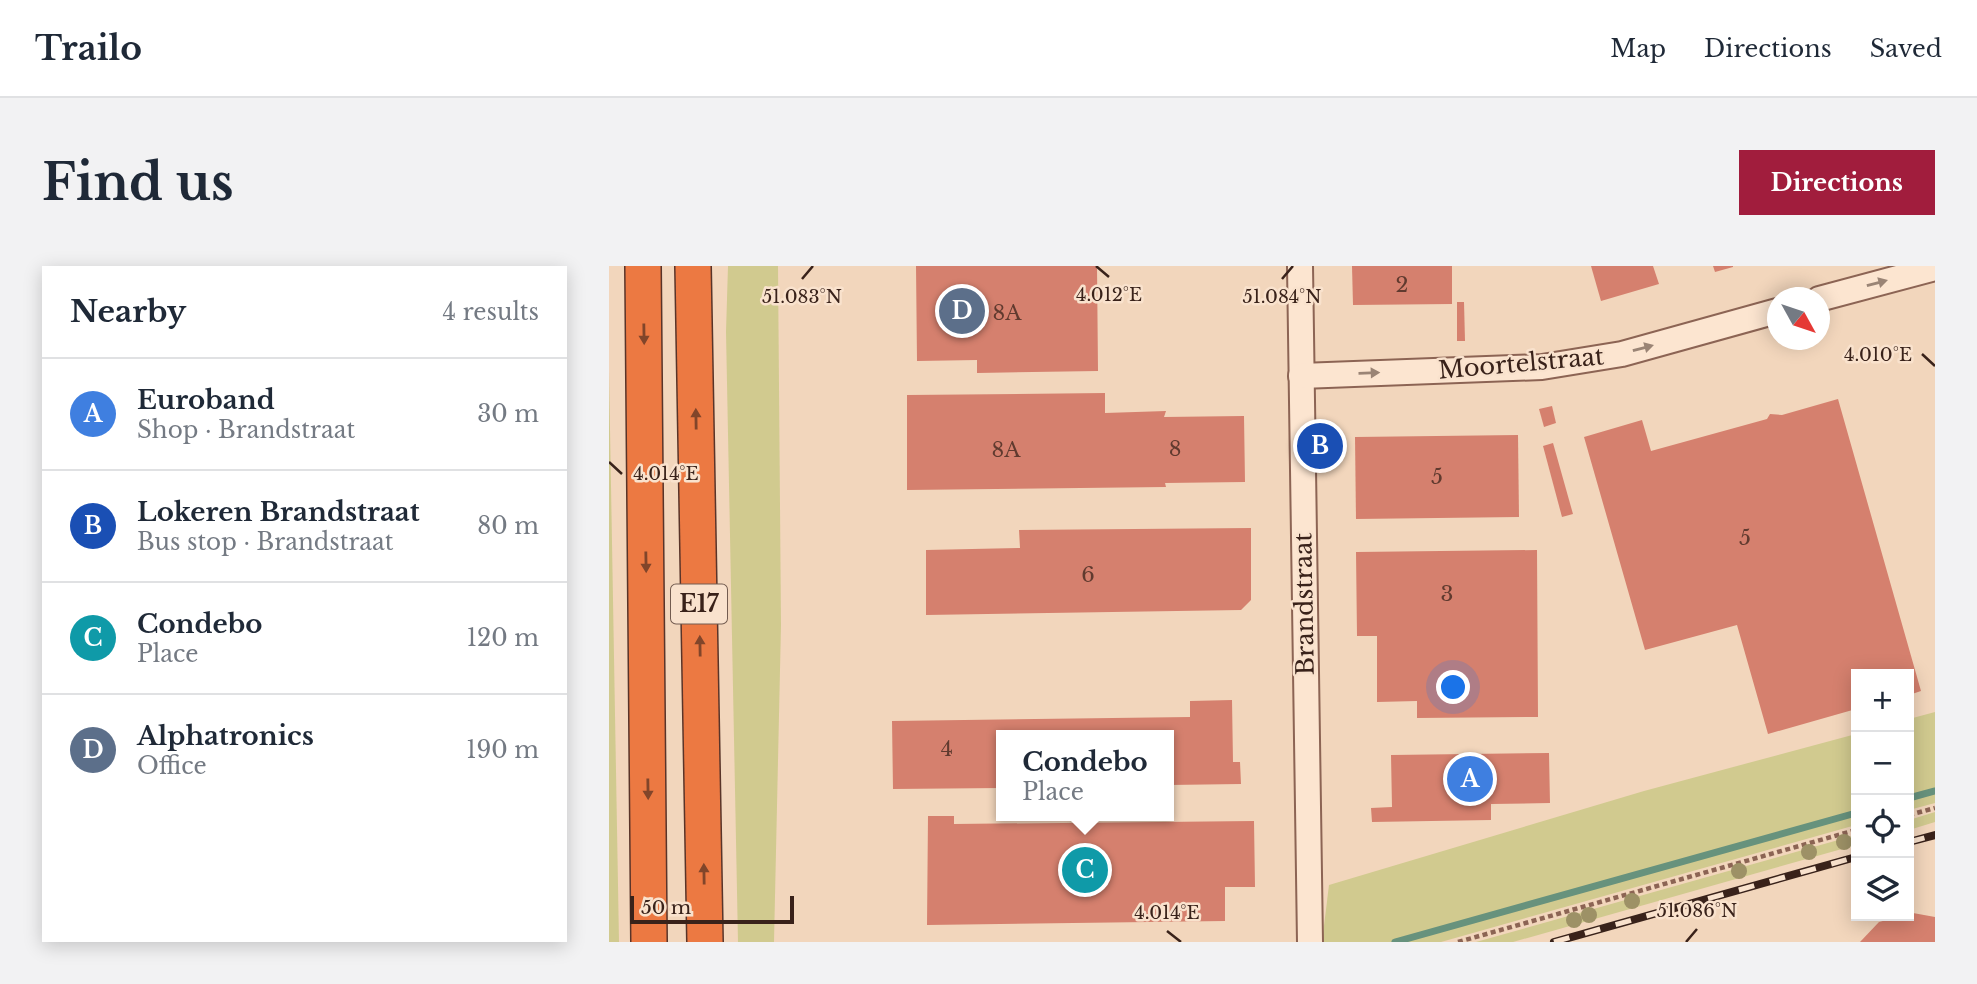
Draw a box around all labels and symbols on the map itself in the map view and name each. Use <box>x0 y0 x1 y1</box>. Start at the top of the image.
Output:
house number: 2 <box>1396 272 1408 298</box>
one-way arrow <box>1867 278 1888 288</box>
text: 4.012°E <box>1076 284 1142 306</box>
pin: D <box>939 285 985 337</box>
text: 51.083°N <box>762 286 842 308</box>
text: 51.084°N <box>1242 286 1322 308</box>
north arrow <box>1767 287 1830 350</box>
house number: 8A <box>993 300 1022 326</box>
one-way arrow <box>638 323 650 345</box>
street label: Moortelstraat <box>1437 341 1605 385</box>
one-way arrow <box>1633 343 1654 353</box>
text: 4.010°E <box>1844 344 1912 366</box>
one-way arrow <box>1358 368 1380 379</box>
one-way arrow <box>690 408 702 430</box>
pin: B <box>1297 420 1343 472</box>
house number: 8 <box>1169 436 1181 462</box>
house number: 8A <box>992 437 1021 463</box>
text: 4.014°E <box>633 463 699 485</box>
house number: 5 <box>1431 464 1443 490</box>
house number: 5 <box>1739 525 1751 551</box>
street label: Brandstraat <box>1288 532 1320 676</box>
one-way arrow <box>640 551 652 573</box>
house number: 6 <box>1081 562 1095 588</box>
house number: 3 <box>1441 581 1453 607</box>
road number: E17 <box>671 584 727 624</box>
one-way arrow <box>694 635 706 657</box>
your location <box>1436 670 1470 704</box>
house number: 4 <box>941 736 953 762</box>
pin: A <box>1447 753 1493 805</box>
one-way arrow <box>642 778 654 800</box>
pin: C <box>1062 844 1108 896</box>
one-way arrow <box>698 863 709 885</box>
scale bar <box>630 893 795 925</box>
text: 51.086°N <box>1657 900 1737 922</box>
text: 4.014°E <box>1134 902 1200 924</box>

